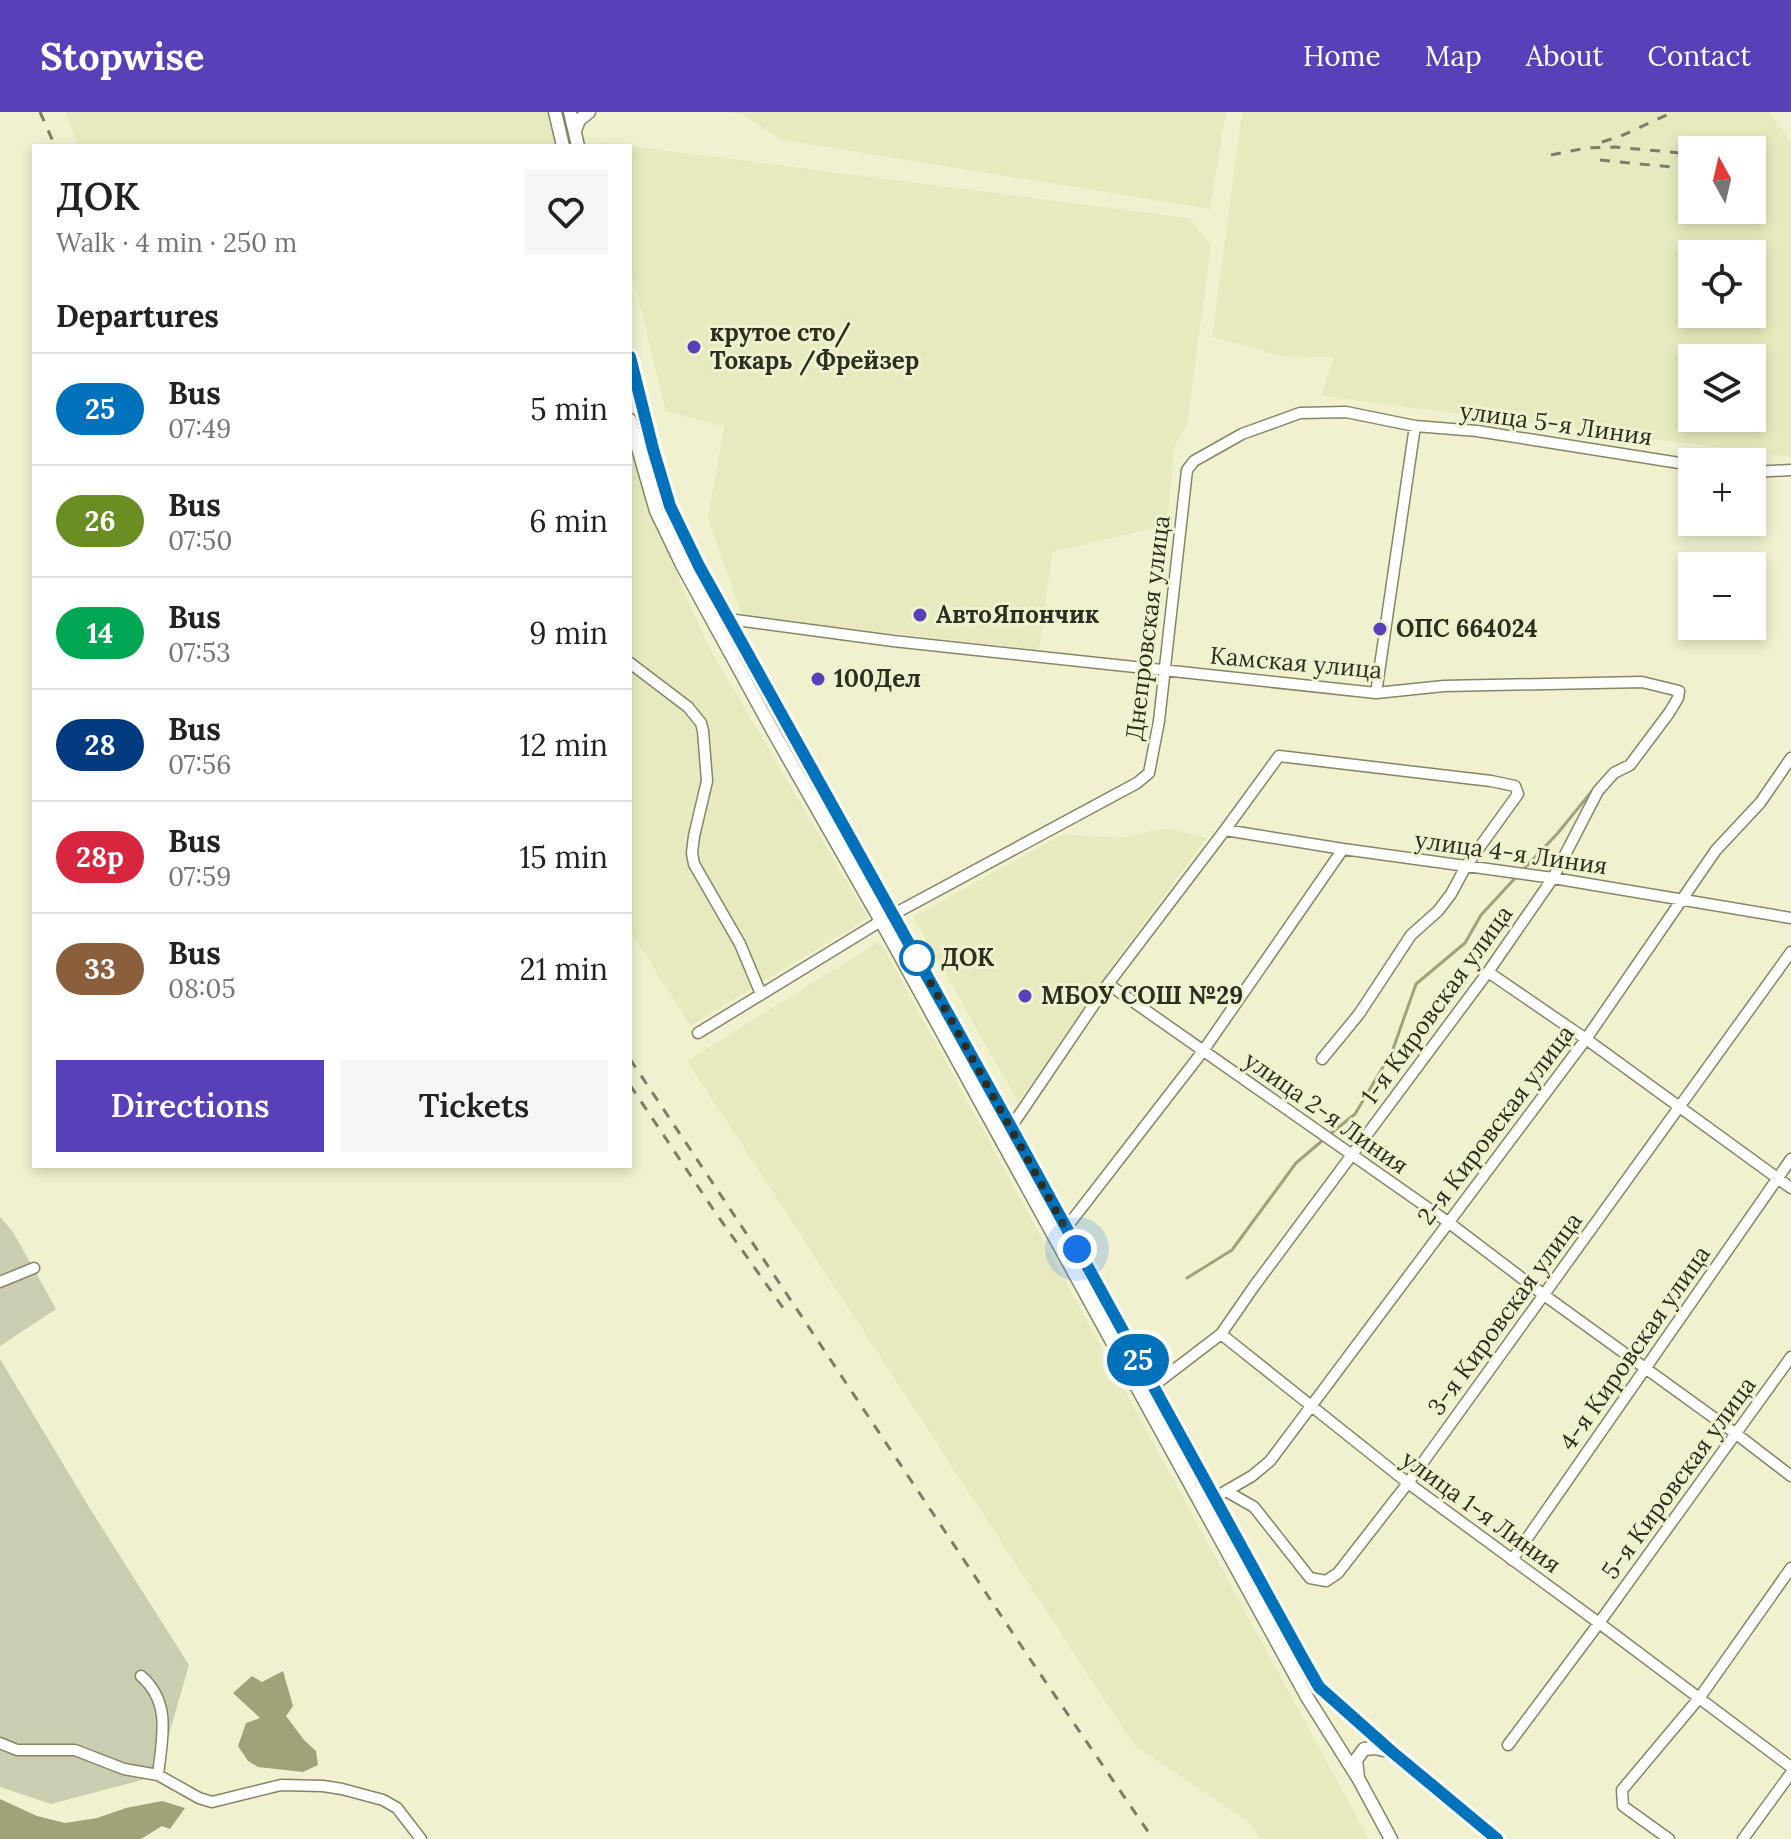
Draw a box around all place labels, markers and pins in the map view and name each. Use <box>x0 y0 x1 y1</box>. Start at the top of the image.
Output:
place label: крутое сто/ Токарь /Фрейзер <box>710 317 919 376</box>
marker: крутое сто/ Токарь /Фрейзер <box>685 338 703 356</box>
place label: АвтоЯпончик <box>936 599 1099 630</box>
marker: АвтоЯпончик <box>911 606 929 624</box>
place label: ОПС 664024 <box>1396 613 1538 644</box>
marker: ОПС 664024 <box>1371 620 1389 638</box>
place label: 100Дел <box>834 663 921 694</box>
marker: 100Дел <box>809 670 827 688</box>
marker: ДОК <box>900 941 934 975</box>
place label: ДОК <box>941 942 995 973</box>
place label: МБОУ СОШ №29 <box>1041 980 1243 1011</box>
marker: МБОУ СОШ №29 <box>1016 987 1034 1005</box>

